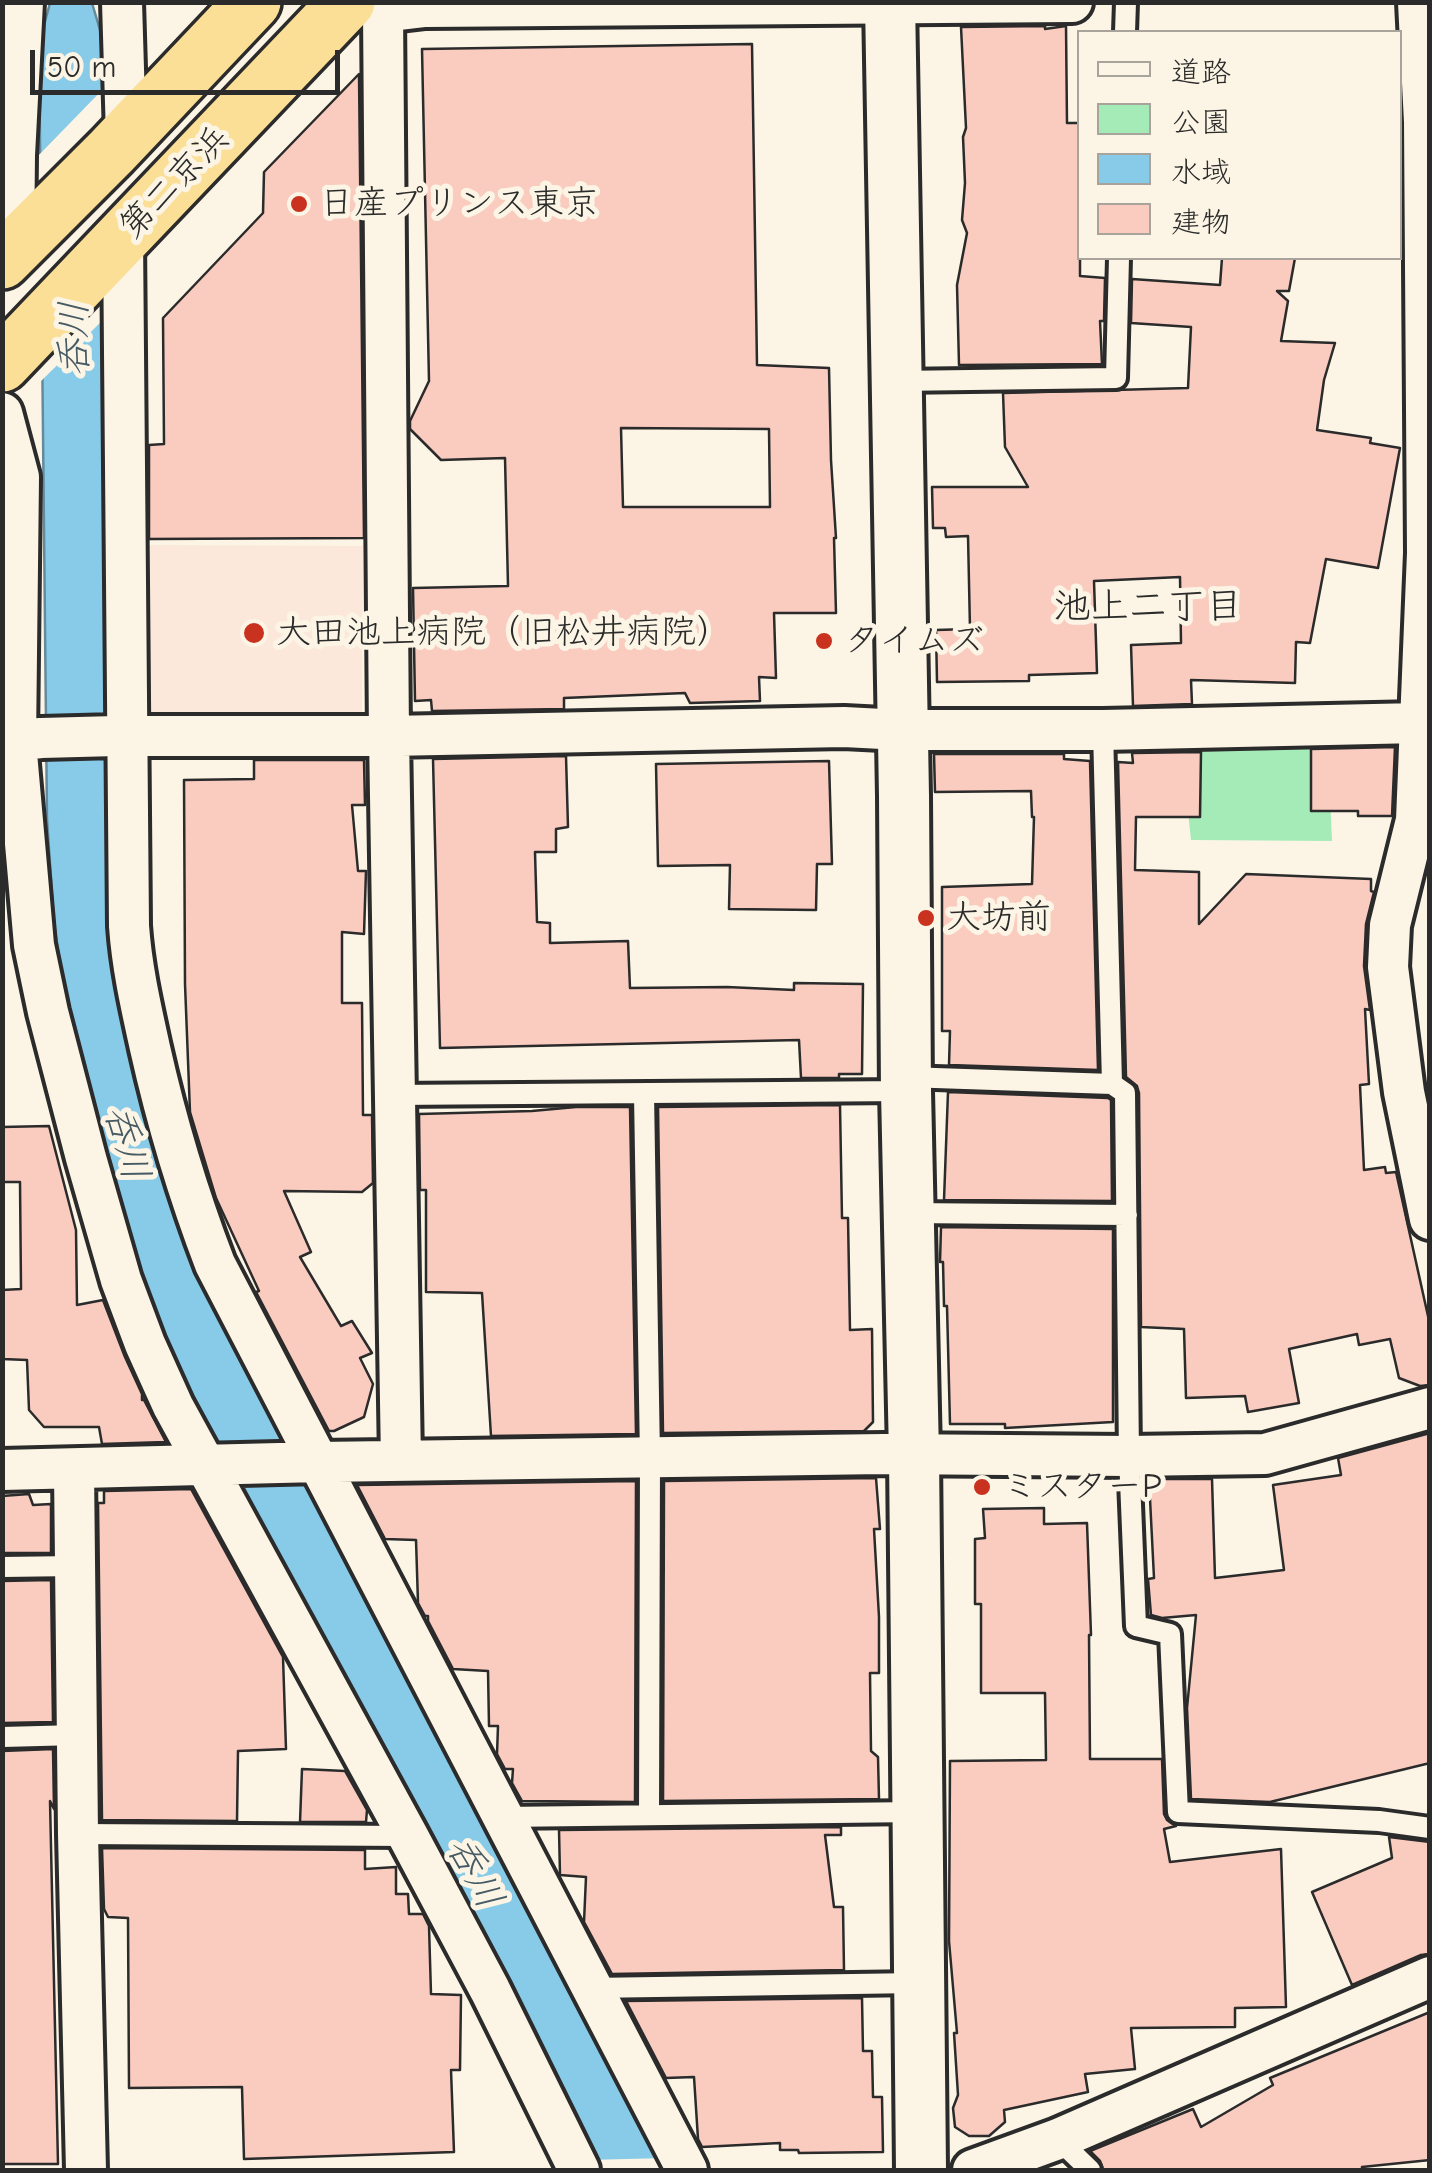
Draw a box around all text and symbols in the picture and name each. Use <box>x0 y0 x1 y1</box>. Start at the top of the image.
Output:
scale bar <box>35 30 345 92</box>
legend <box>1077 30 1402 260</box>
text: 50 m <box>47 50 116 85</box>
text: 道路 <box>1171 55 1231 90</box>
text: 公園 <box>1171 105 1231 140</box>
street label: 第二京浜 <box>111 118 239 248</box>
text: 水域 <box>1171 155 1231 190</box>
place label: 日産プリンス東京 <box>319 183 599 225</box>
marker: 日産プリンス東京 <box>288 193 310 215</box>
text: 建物 <box>1171 205 1231 240</box>
water label: 呑川 <box>52 301 98 377</box>
district label: 池上二丁目 <box>1053 584 1243 630</box>
place label: 大田池上病院（旧松井病院） <box>276 612 731 654</box>
marker: 大田池上病院（旧松井病院） <box>241 620 267 646</box>
place label: タイムズ <box>844 620 984 662</box>
marker: タイムズ <box>813 630 835 652</box>
place label: 大坊前 <box>946 897 1051 939</box>
marker: 大坊前 <box>915 907 937 929</box>
water label: 呑川 <box>94 1100 158 1186</box>
place label: ミスターP <box>1002 1466 1162 1508</box>
marker: ミスターP <box>971 1476 993 1498</box>
water label: 呑川 <box>436 1829 512 1917</box>

